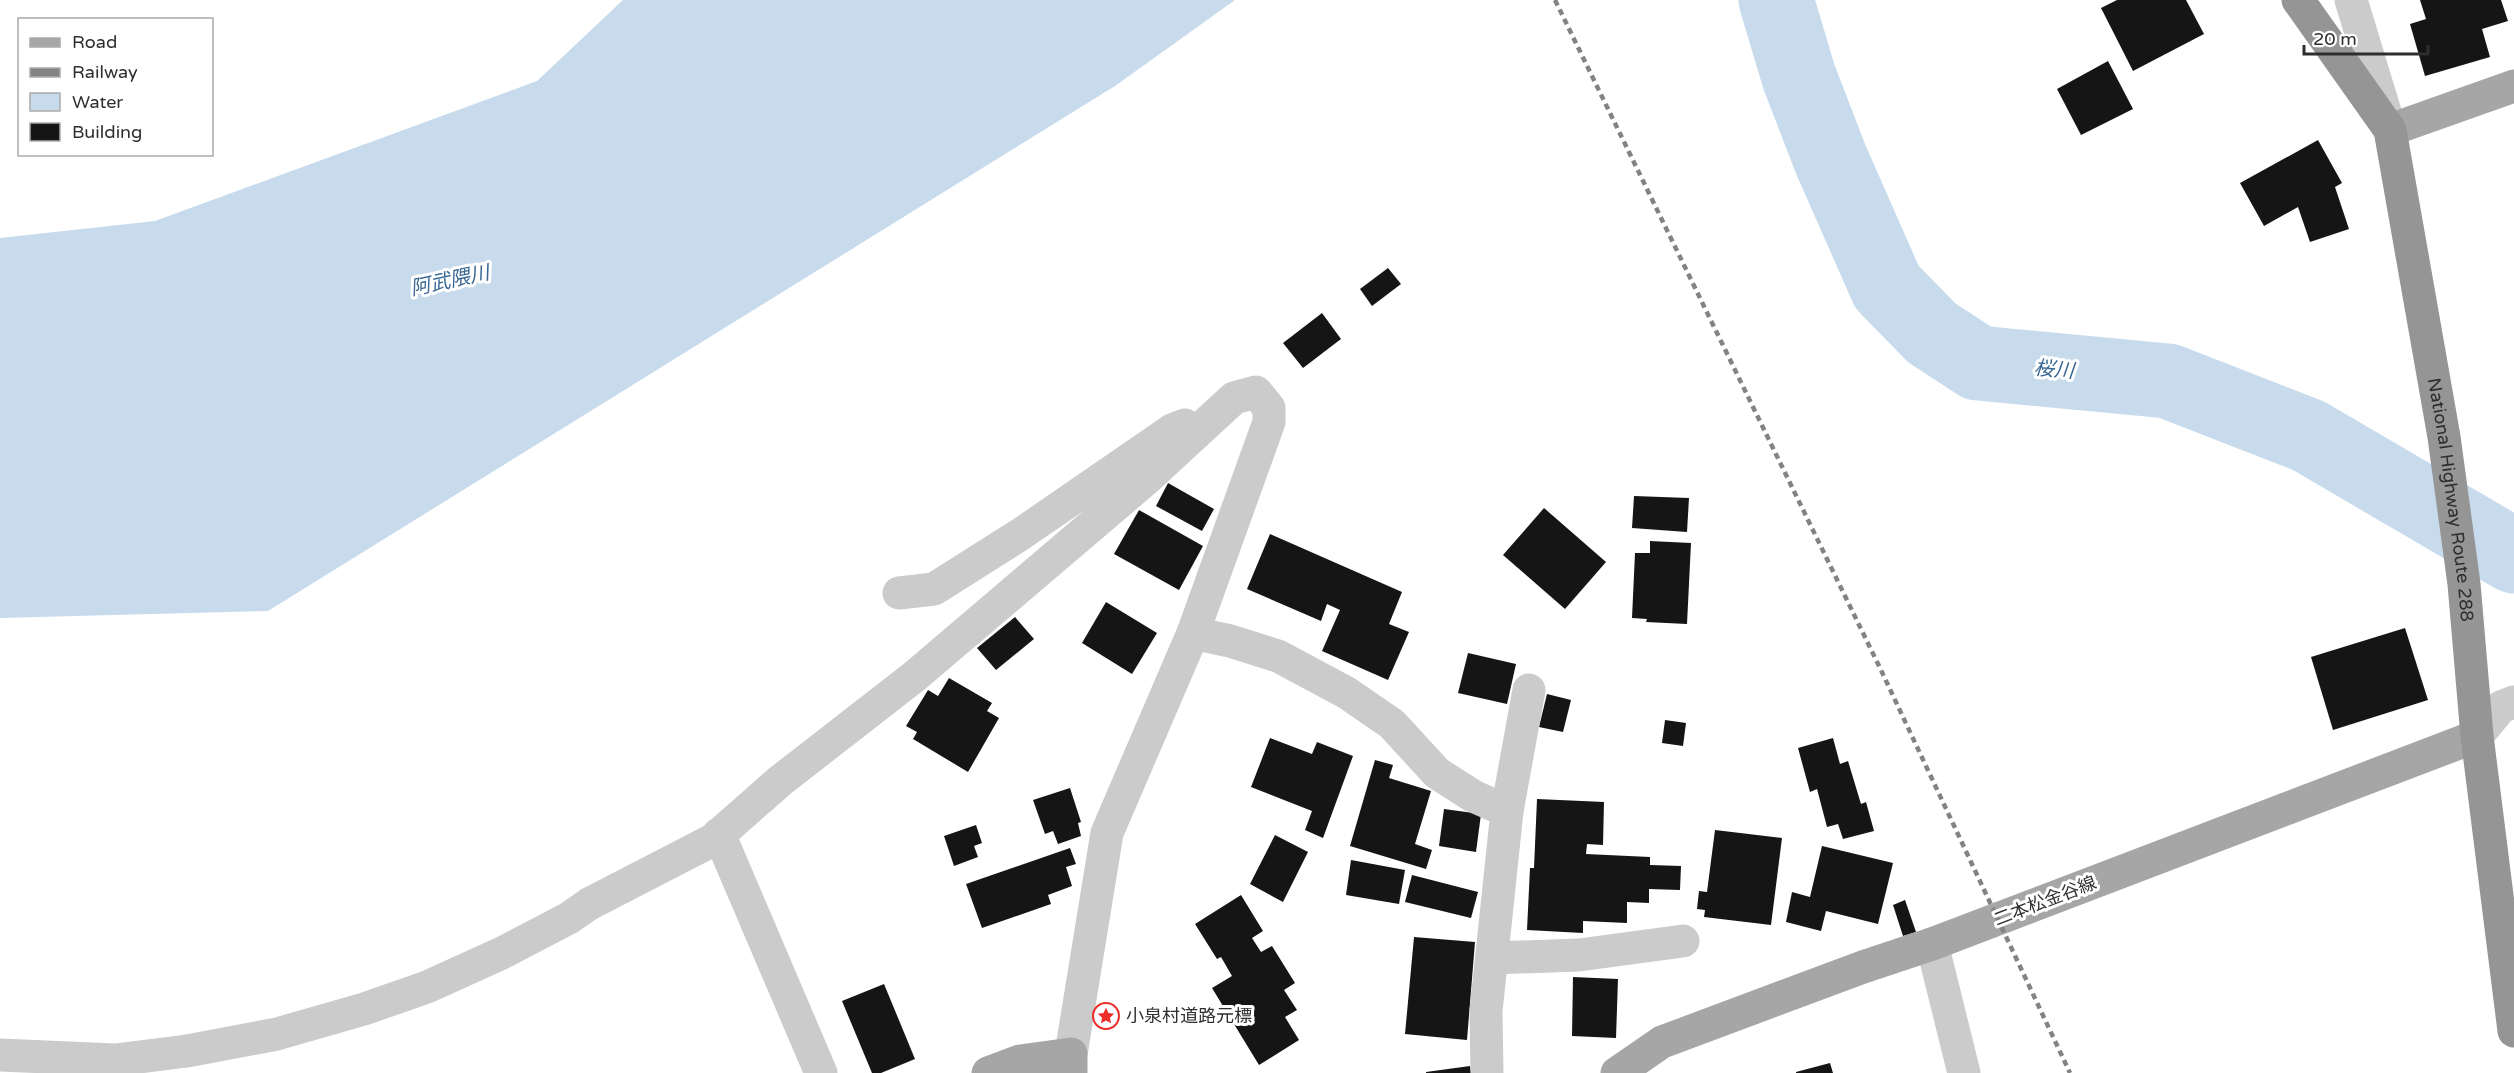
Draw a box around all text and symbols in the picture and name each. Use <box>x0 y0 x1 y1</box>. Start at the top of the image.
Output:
legend <box>18 18 213 156</box>
scale bar <box>2304 18 2428 56</box>
text: 20 m <box>2313 28 2357 50</box>
text: Road <box>72 31 117 53</box>
text: Railway <box>72 61 138 83</box>
text: Water <box>72 91 123 113</box>
text: Building <box>72 121 142 143</box>
water label: 阿武隈川 <box>408 261 494 301</box>
water label: 桜川 <box>2033 356 2077 384</box>
street label: National Highway Route 288 <box>2423 376 2478 622</box>
street label: 二本松金谷線 <box>1991 871 2099 931</box>
place icon: 小泉村道路元標 <box>1091 1001 1121 1031</box>
place label: 小泉村道路元標 <box>1126 1005 1252 1027</box>

